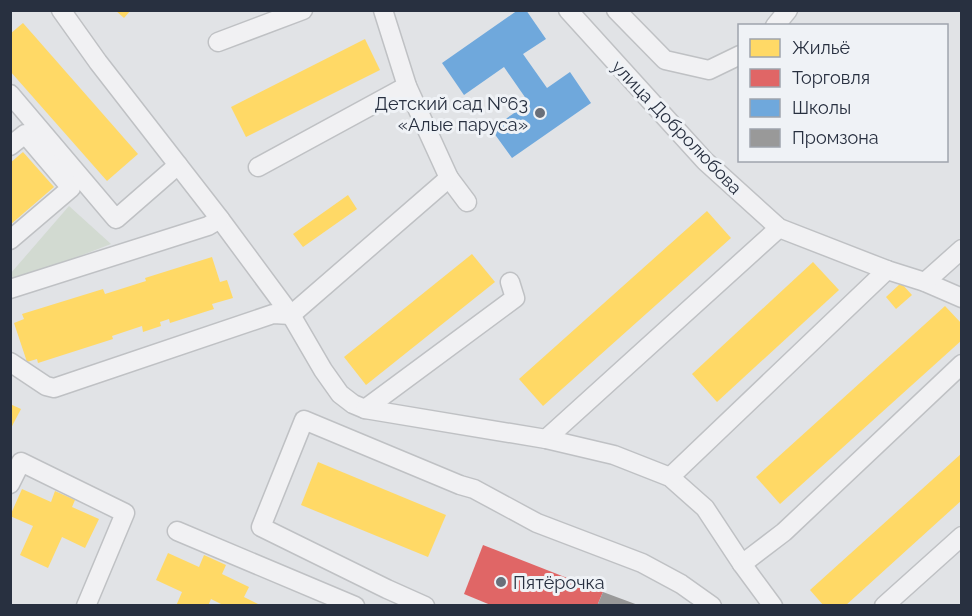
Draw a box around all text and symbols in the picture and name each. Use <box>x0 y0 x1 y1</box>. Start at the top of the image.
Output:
legend <box>738 24 948 162</box>
text: Жильё <box>792 37 850 58</box>
street label: улица Добролюбова <box>608 56 746 198</box>
text: Торговля <box>792 67 870 88</box>
place label: Детский сад №63 «Алые паруса» <box>374 93 528 135</box>
text: Школы <box>792 97 851 118</box>
marker: Детский сад №63 «Алые паруса» <box>533 106 547 120</box>
text: Промзона <box>792 127 879 148</box>
place label: Пятёрочка <box>513 572 605 593</box>
marker: Пятёрочка <box>494 575 508 589</box>

